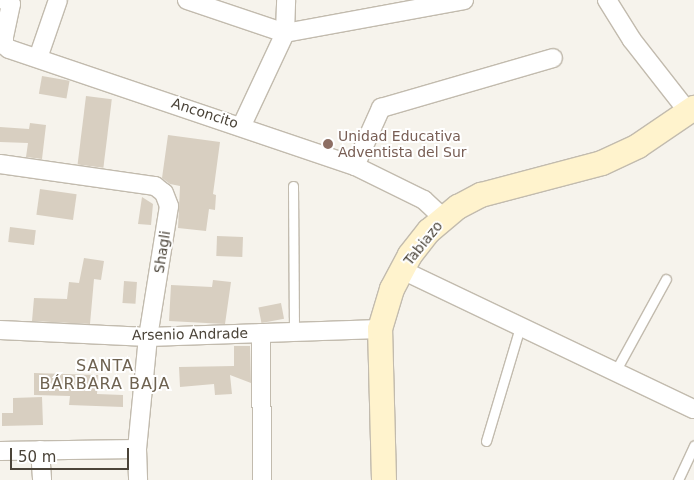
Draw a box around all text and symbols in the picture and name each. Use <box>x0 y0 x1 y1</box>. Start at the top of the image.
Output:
street label: Anconcito <box>169 94 241 132</box>
place label: Unidad Educativa Adventista del Sur <box>338 128 467 160</box>
marker: Unidad Educativa Adventista del Sur <box>322 138 334 150</box>
street label: Tabiazo <box>400 217 446 269</box>
street label: Shagli <box>150 229 174 275</box>
street label: Arsenio Andrade <box>132 325 248 343</box>
district label: SANTA BÁRBARA BAJA <box>38 356 172 394</box>
scale bar <box>12 438 131 470</box>
text: 50 m <box>18 448 56 466</box>

